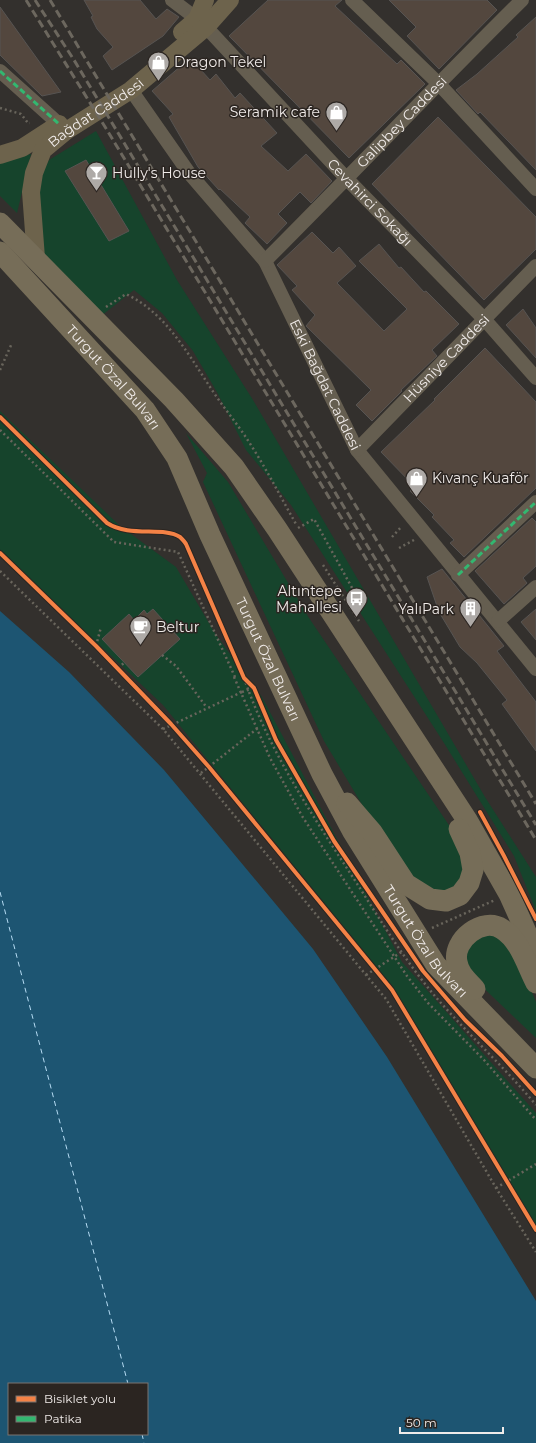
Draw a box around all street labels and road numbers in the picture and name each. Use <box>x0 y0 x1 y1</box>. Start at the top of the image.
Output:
street label: Galipbey Caddesi <box>353 72 450 172</box>
street label: Bağdat Caddesi <box>44 74 148 151</box>
street label: Cevahirci Sokağı <box>324 155 416 250</box>
street label: Hüsniye Caddesi <box>399 310 493 406</box>
street label: Eski Bağdat Caddesi <box>286 316 365 453</box>
street label: Turgut Özal Bulvarı <box>62 321 165 433</box>
street label: Turgut Özal Bulvarı <box>232 594 305 724</box>
street label: Turgut Özal Bulvarı <box>379 882 472 1001</box>

